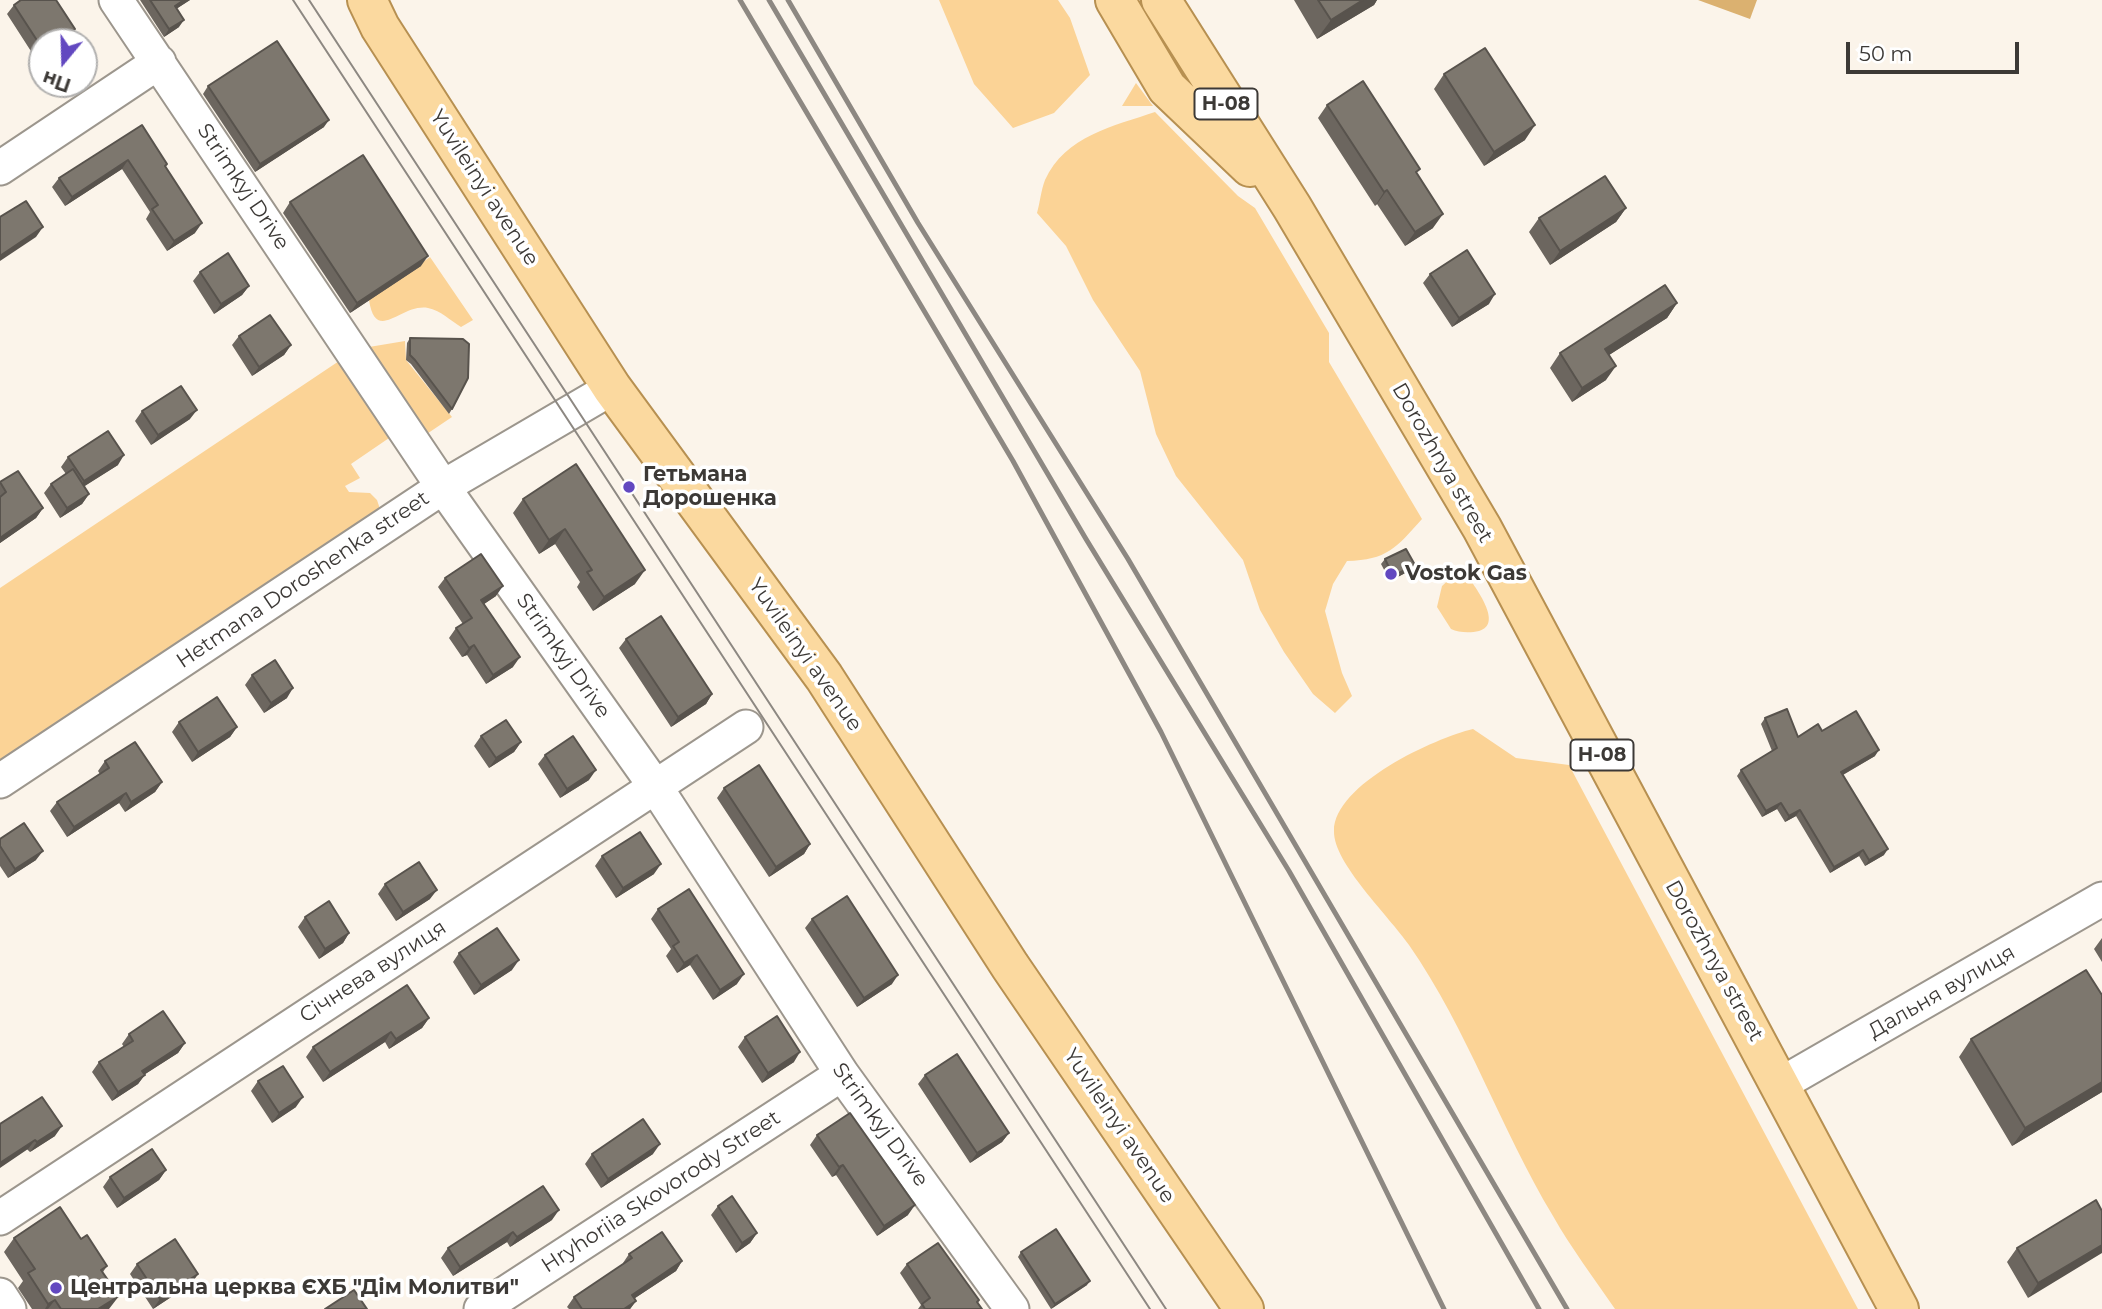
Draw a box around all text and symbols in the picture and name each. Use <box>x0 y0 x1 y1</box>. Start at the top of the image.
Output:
north arrow <box>28 28 98 98</box>
scale bar <box>1850 28 2023 72</box>
text: 50 m <box>1859 41 1913 66</box>
text: Пн <box>39 66 74 97</box>
road number: Н-08 <box>1194 88 1258 120</box>
street label: Yuvileinyi avenue <box>424 105 544 271</box>
street label: Strimkyj Drive <box>191 119 295 255</box>
street label: Dorozhnya street <box>1386 379 1498 547</box>
place label: Гетьмана Дорошенка <box>643 462 777 512</box>
marker: Гетьмана Дорошенка <box>621 479 637 495</box>
street label: Hetmana Doroshenka street <box>172 486 434 674</box>
place label: Vostok Gas <box>1405 561 1527 587</box>
marker: Vostok Gas <box>1383 566 1399 582</box>
street label: Yuvileinyi avenue <box>743 574 867 736</box>
street label: Strimkyj Drive <box>511 589 615 723</box>
road number: Н-08 <box>1570 740 1634 770</box>
street label: Dorozhnya street <box>1659 876 1769 1046</box>
street label: Січнева вулиця <box>295 915 451 1029</box>
street label: Дальня вулиця <box>1864 940 2020 1044</box>
street label: Yuvileinyi avenue <box>1058 1044 1180 1208</box>
street label: Strimkyj Drive <box>827 1058 933 1192</box>
street label: Hryhoriia Skovorody Street <box>537 1105 785 1279</box>
place label: Центральна церква ЄХБ "Дім Молитви" <box>70 1275 519 1301</box>
marker: Центральна церква ЄХБ "Дім Молитви" <box>48 1280 64 1296</box>

